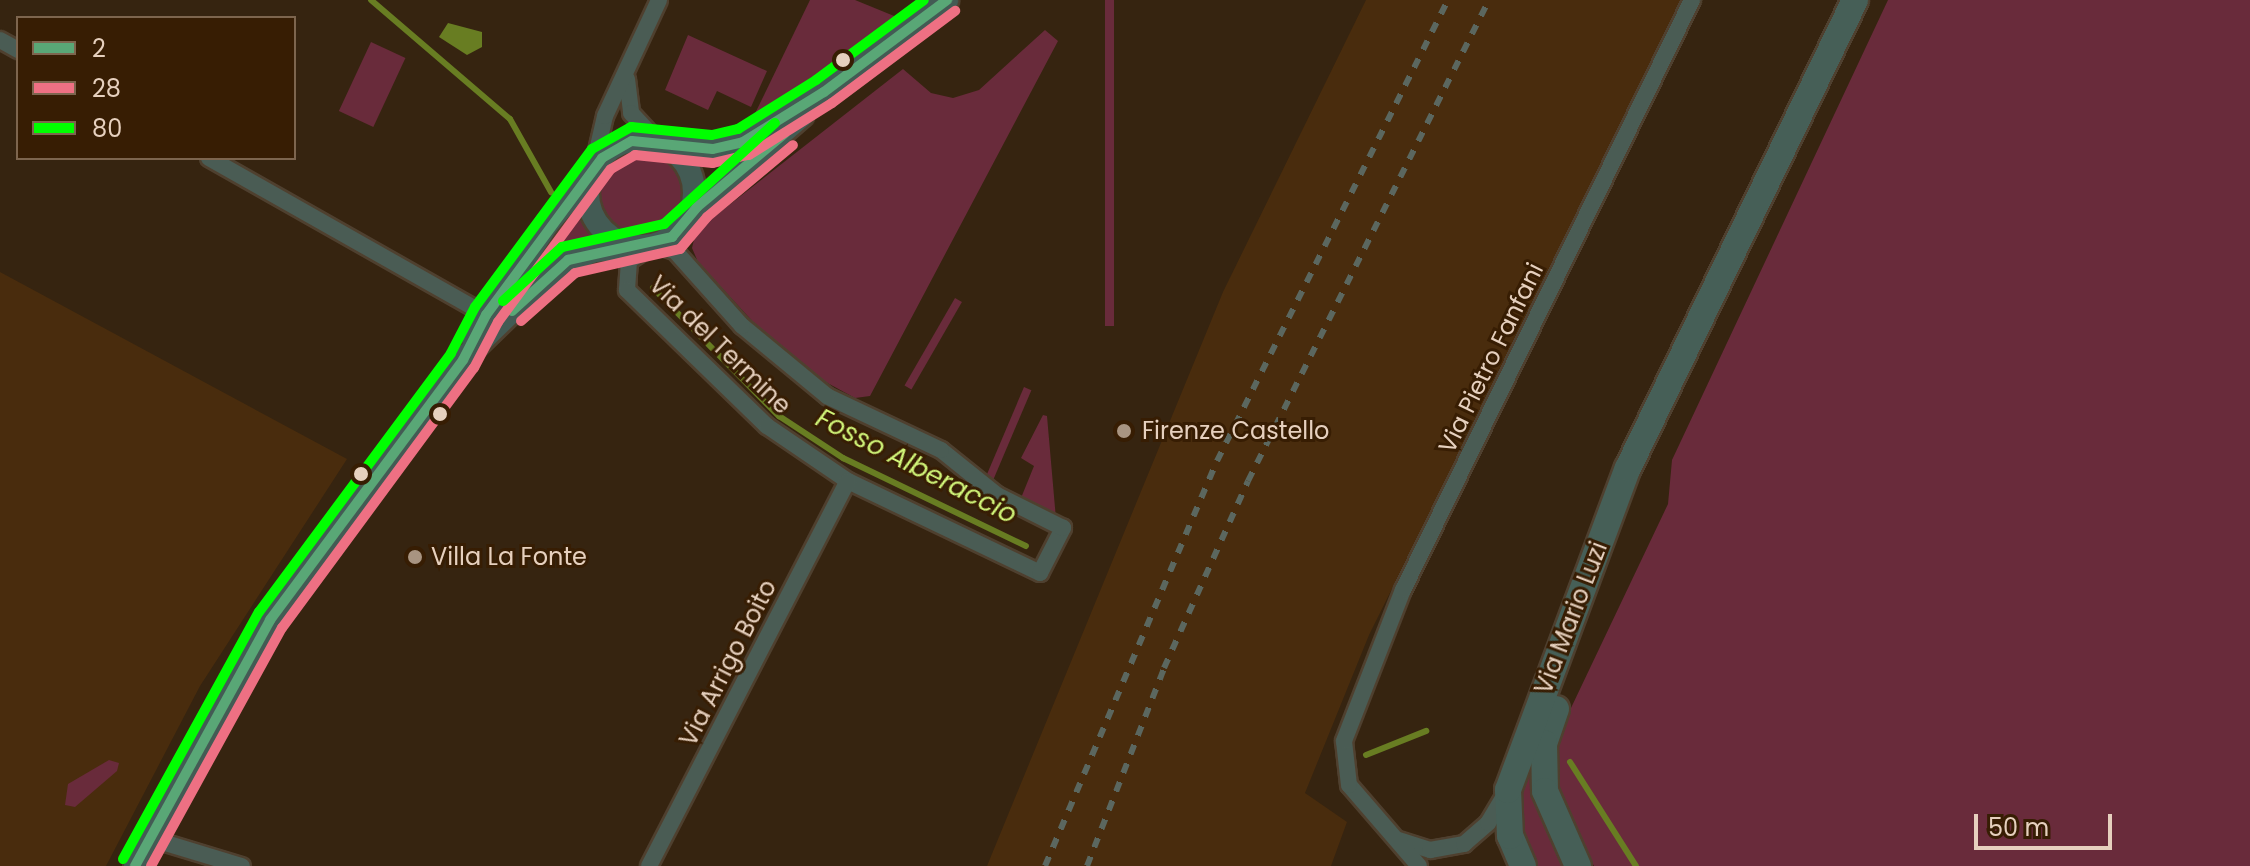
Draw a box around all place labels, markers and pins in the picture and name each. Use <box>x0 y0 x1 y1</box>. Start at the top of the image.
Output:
unlabelled marker <box>835 52 851 68</box>
unlabelled marker <box>432 406 448 422</box>
place label: Firenze Castello <box>1142 417 1329 445</box>
marker: Firenze Castello <box>1113 420 1135 442</box>
unlabelled marker <box>353 466 369 482</box>
place label: Villa La Fonte <box>431 543 587 571</box>
marker: Villa La Fonte <box>406 548 424 566</box>

